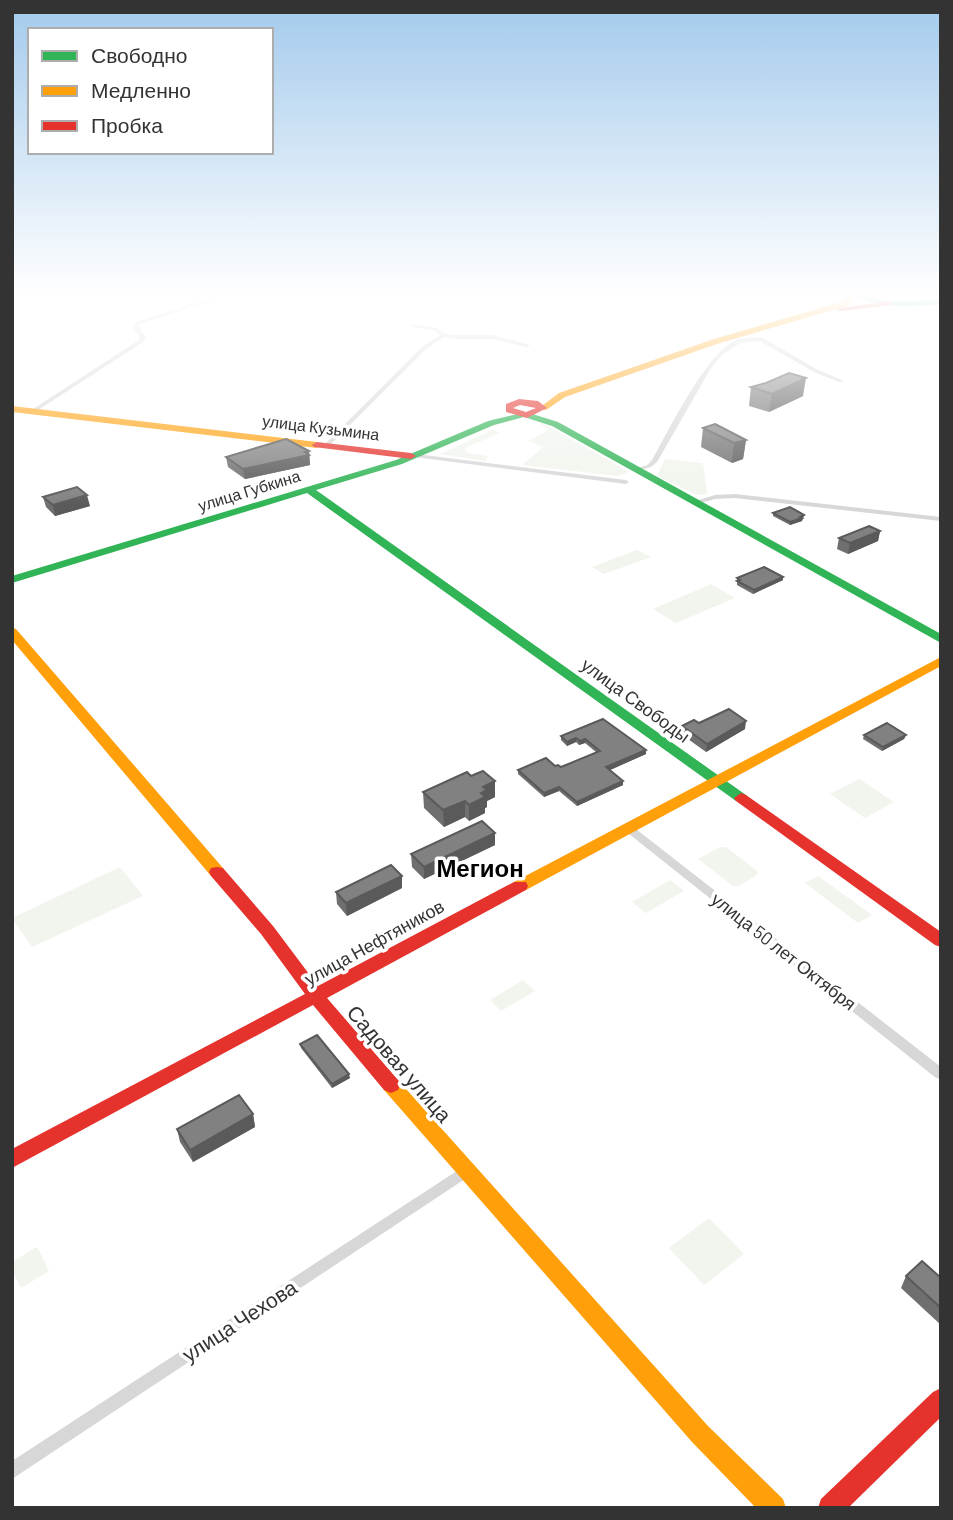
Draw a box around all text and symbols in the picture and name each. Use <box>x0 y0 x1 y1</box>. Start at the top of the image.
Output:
legend <box>28 28 273 154</box>
text: Свободно <box>91 42 188 67</box>
text: Медленно <box>91 77 191 102</box>
text: Пробка <box>91 112 163 137</box>
street label: улица Кузьмина <box>261 410 381 444</box>
street label: улица Губкина <box>196 465 302 515</box>
street label: улица Свободы <box>577 653 695 747</box>
district label: Мегион <box>436 853 524 882</box>
street label: улица 50 лет Октября <box>707 888 861 1014</box>
street label: улица Нефтяников <box>300 895 448 989</box>
street label: Садовая улица <box>342 999 458 1127</box>
street label: улица Чехова <box>177 1273 301 1366</box>

